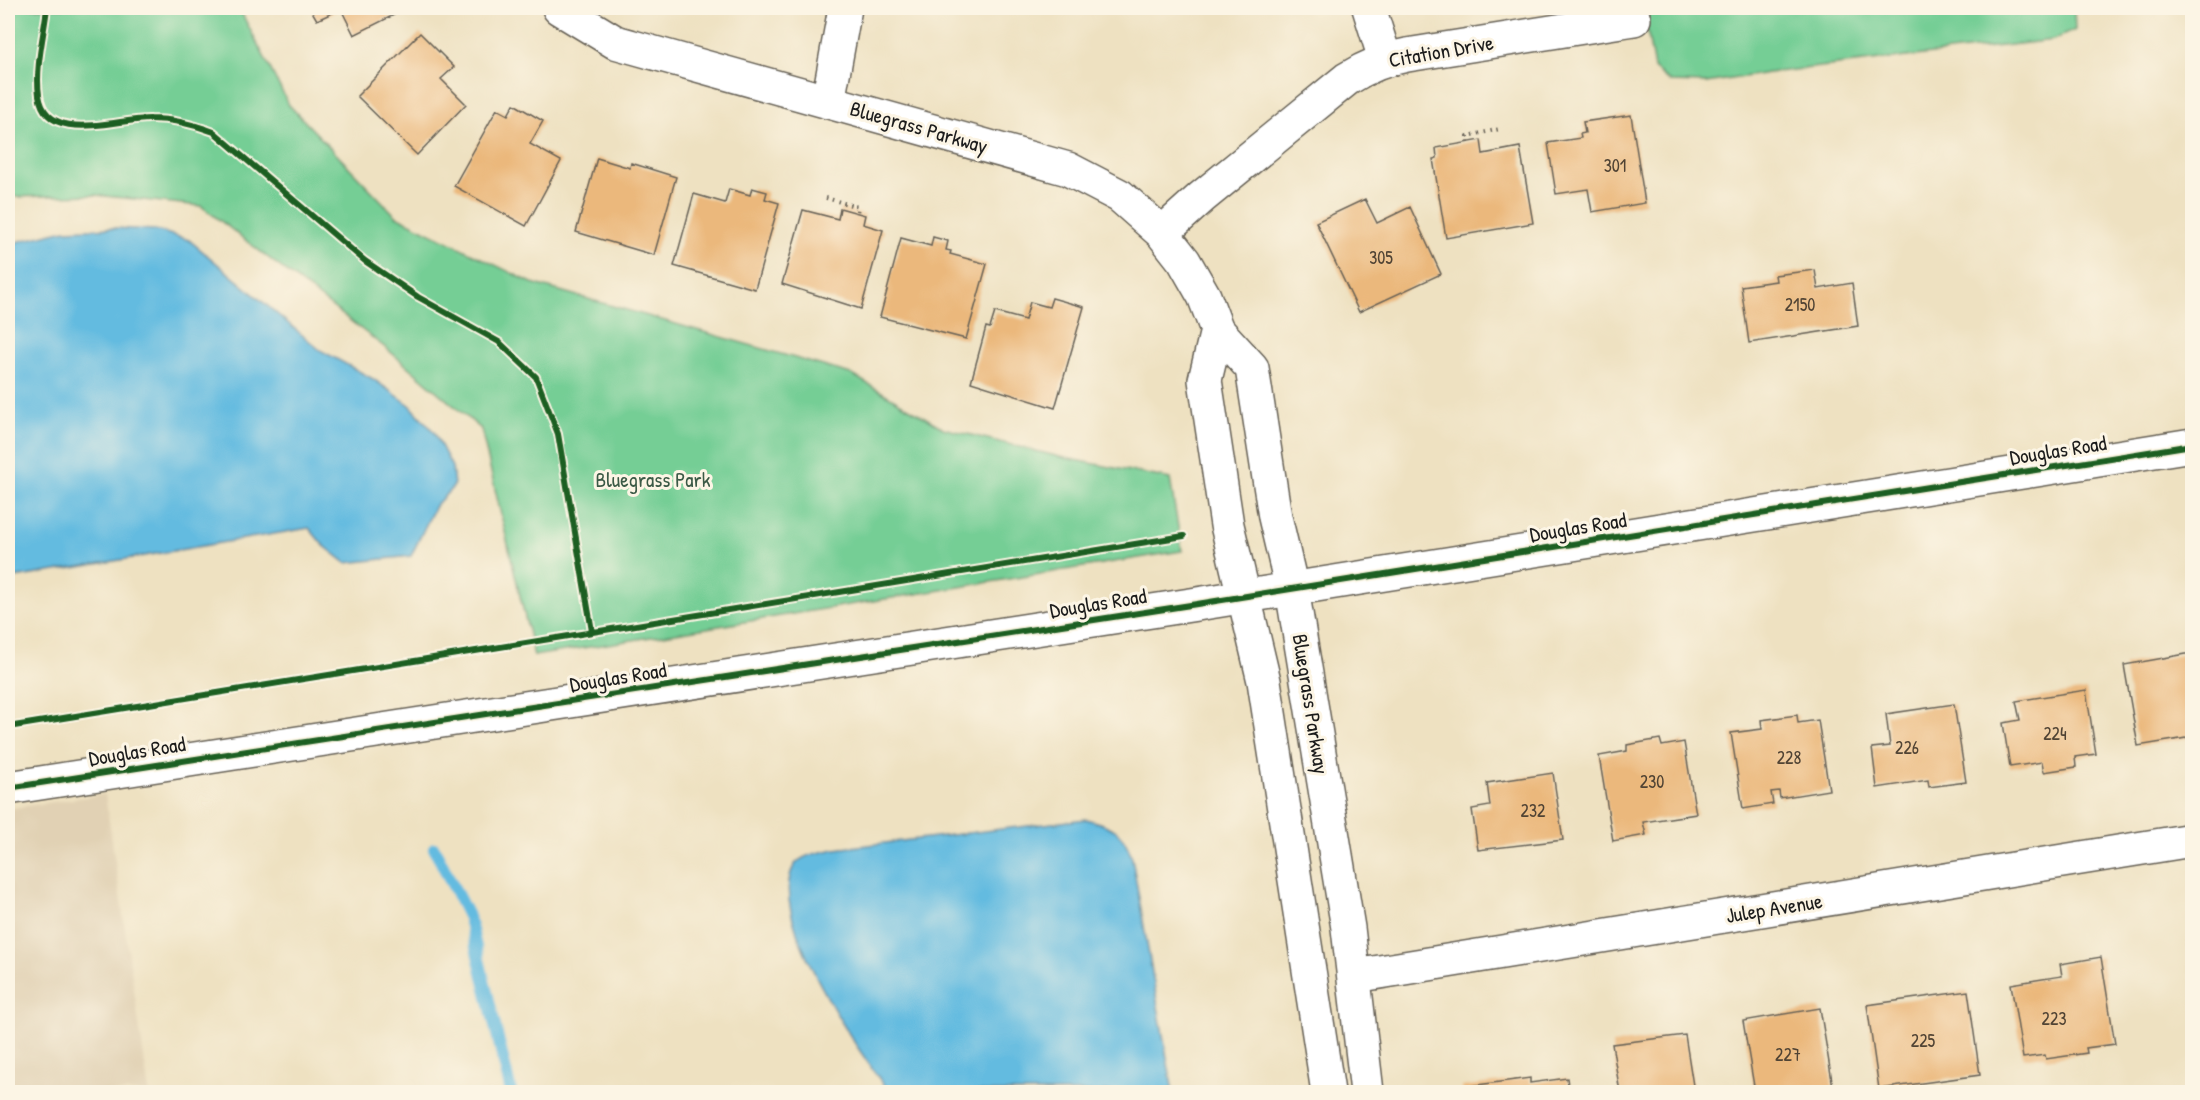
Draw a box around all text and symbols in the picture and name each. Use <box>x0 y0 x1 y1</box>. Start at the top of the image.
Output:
street label: Citation Drive <box>1386 28 1496 74</box>
street label: Bluegrass Parkway <box>847 94 991 160</box>
house number: 301 <box>1604 153 1626 178</box>
house number: 305 <box>1369 245 1393 270</box>
house number: 2150 <box>1785 292 1815 317</box>
street label: Douglas Road <box>2008 428 2108 472</box>
park label: Bluegrass Park <box>596 465 711 494</box>
street label: Douglas Road <box>1528 505 1628 549</box>
street label: Douglas Road <box>1048 581 1148 625</box>
street label: Bluegrass Parkway <box>1286 632 1336 776</box>
street label: Douglas Road <box>568 655 668 699</box>
house number: 224 <box>2043 721 2067 746</box>
street label: Douglas Road <box>87 729 187 773</box>
house number: 226 <box>1895 735 1919 760</box>
house number: 228 <box>1777 745 1802 770</box>
house number: 230 <box>1640 769 1664 794</box>
house number: 232 <box>1521 798 1546 823</box>
street label: Julep Avenue <box>1724 886 1824 930</box>
house number: 223 <box>2042 1006 2066 1031</box>
house number: 225 <box>1911 1028 1936 1053</box>
house number: 227 <box>1775 1042 1801 1067</box>

